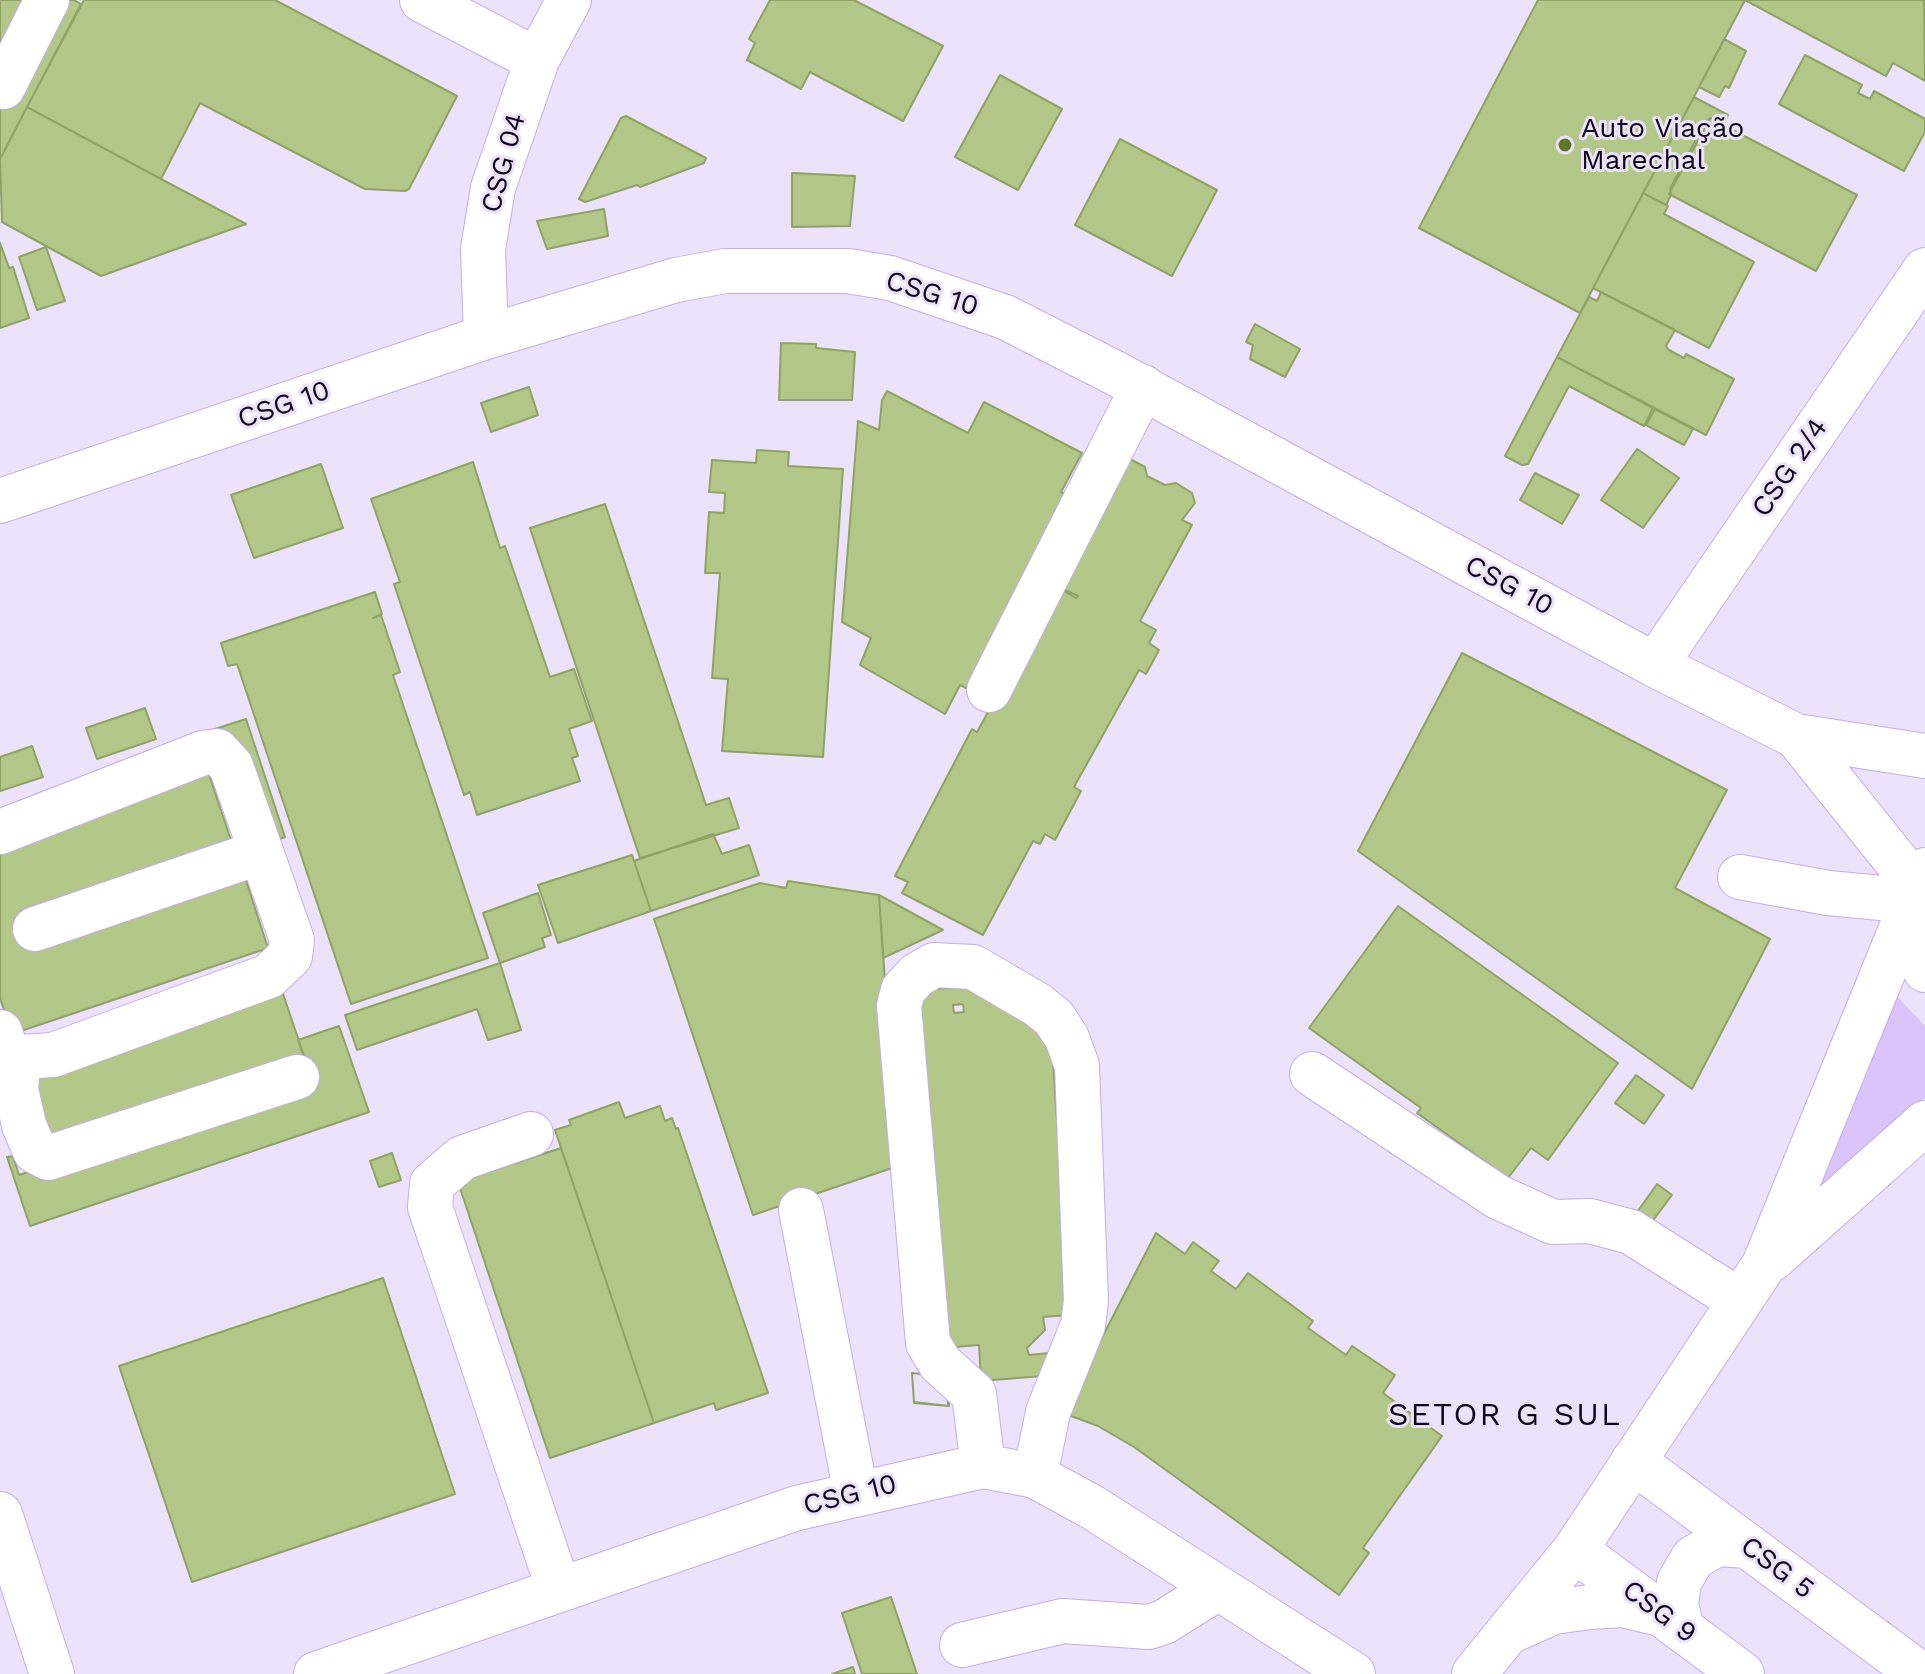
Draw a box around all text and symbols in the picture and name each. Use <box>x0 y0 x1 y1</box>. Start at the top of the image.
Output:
street label: CSG 04 <box>475 110 533 216</box>
place label: Auto Viação Marechal <box>1581 112 1744 178</box>
marker: Auto Viação Marechal <box>1556 136 1574 154</box>
street label: CSG 10 <box>882 264 982 324</box>
street label: CSG 10 <box>233 374 335 436</box>
street label: CSG 2/4 <box>1745 412 1835 524</box>
street label: CSG 10 <box>1459 549 1559 623</box>
district label: SETOR G SUL <box>1388 1397 1622 1435</box>
street label: CSG 10 <box>800 1467 900 1523</box>
street label: CSG 5 <box>1734 1530 1820 1606</box>
street label: CSG 9 <box>1615 1573 1703 1651</box>

